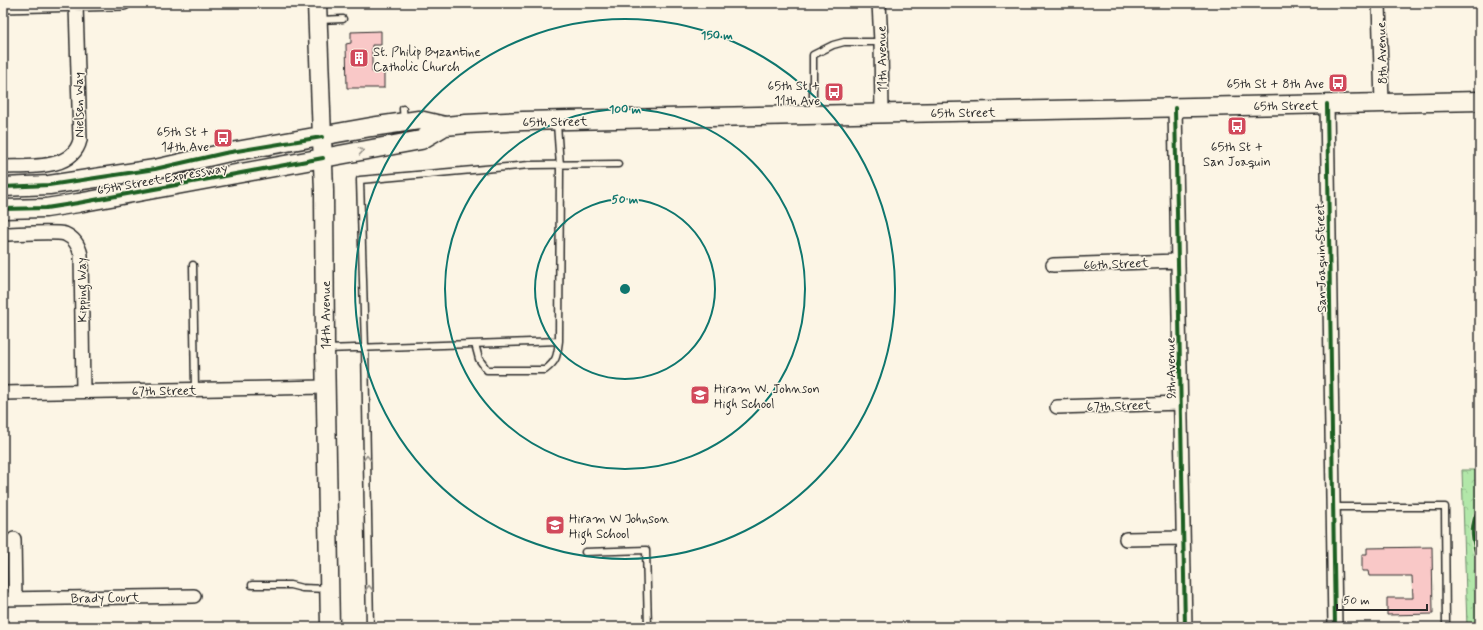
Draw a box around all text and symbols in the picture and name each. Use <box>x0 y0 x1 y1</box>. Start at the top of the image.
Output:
street label: 8th Avenue <box>1373 21 1392 84</box>
street label: 11th Avenue <box>873 26 892 92</box>
text: 150 m <box>701 28 733 44</box>
place label: St. Philip Byzantine Catholic Church <box>373 44 481 76</box>
building icon: St. Philip Byzantine Catholic Church <box>348 47 370 69</box>
street label: Nielsen Way <box>70 72 89 138</box>
bus stop icon: 65th St + 8th Ave <box>1327 72 1349 94</box>
place label: 65th St + 8th Ave <box>1226 76 1324 93</box>
place label: 65th St + 11th Ave <box>768 78 820 110</box>
bus stop icon: 65th St + 11th Ave <box>823 81 845 103</box>
street label: 65th Street <box>1253 97 1319 116</box>
text: 100 m <box>609 102 642 118</box>
street label: 65th Street <box>930 104 996 123</box>
street label: 65th Street <box>522 113 588 132</box>
bus stop icon: 65th St + San Joaquin <box>1226 115 1248 137</box>
place label: 65th St + 14th Ave <box>157 124 209 156</box>
bus stop icon: 65th St + 14th Ave <box>212 127 234 149</box>
place label: 65th St + San Joaquin <box>1203 139 1271 171</box>
one-way arrow <box>358 148 364 156</box>
street label: 65th Street Expressway <box>96 160 229 199</box>
text: 50 m <box>612 192 639 208</box>
street label: San Joaquin Street <box>1312 203 1331 313</box>
street label: 66th Street <box>1083 255 1149 274</box>
street label: Kipping Way <box>73 257 94 323</box>
street label: 14th Avenue <box>318 281 335 349</box>
centre of rings <box>618 282 632 296</box>
street label: 9th Avenue <box>1162 337 1181 399</box>
place label: Hiram W. Johnson High School <box>714 381 820 415</box>
street label: 67th Street <box>131 382 197 401</box>
school or university icon: Hiram W. Johnson High School <box>689 384 711 406</box>
street label: 67th Street <box>1086 397 1152 416</box>
one-way arrow <box>363 455 371 461</box>
place label: Hiram W Johnson High School <box>569 511 670 545</box>
school or university icon: Hiram W Johnson High School <box>544 514 566 536</box>
one-way arrow <box>365 585 373 591</box>
scale bar <box>1337 586 1427 612</box>
street label: Brady Court <box>71 589 140 608</box>
text: 50 m <box>1343 593 1370 609</box>

